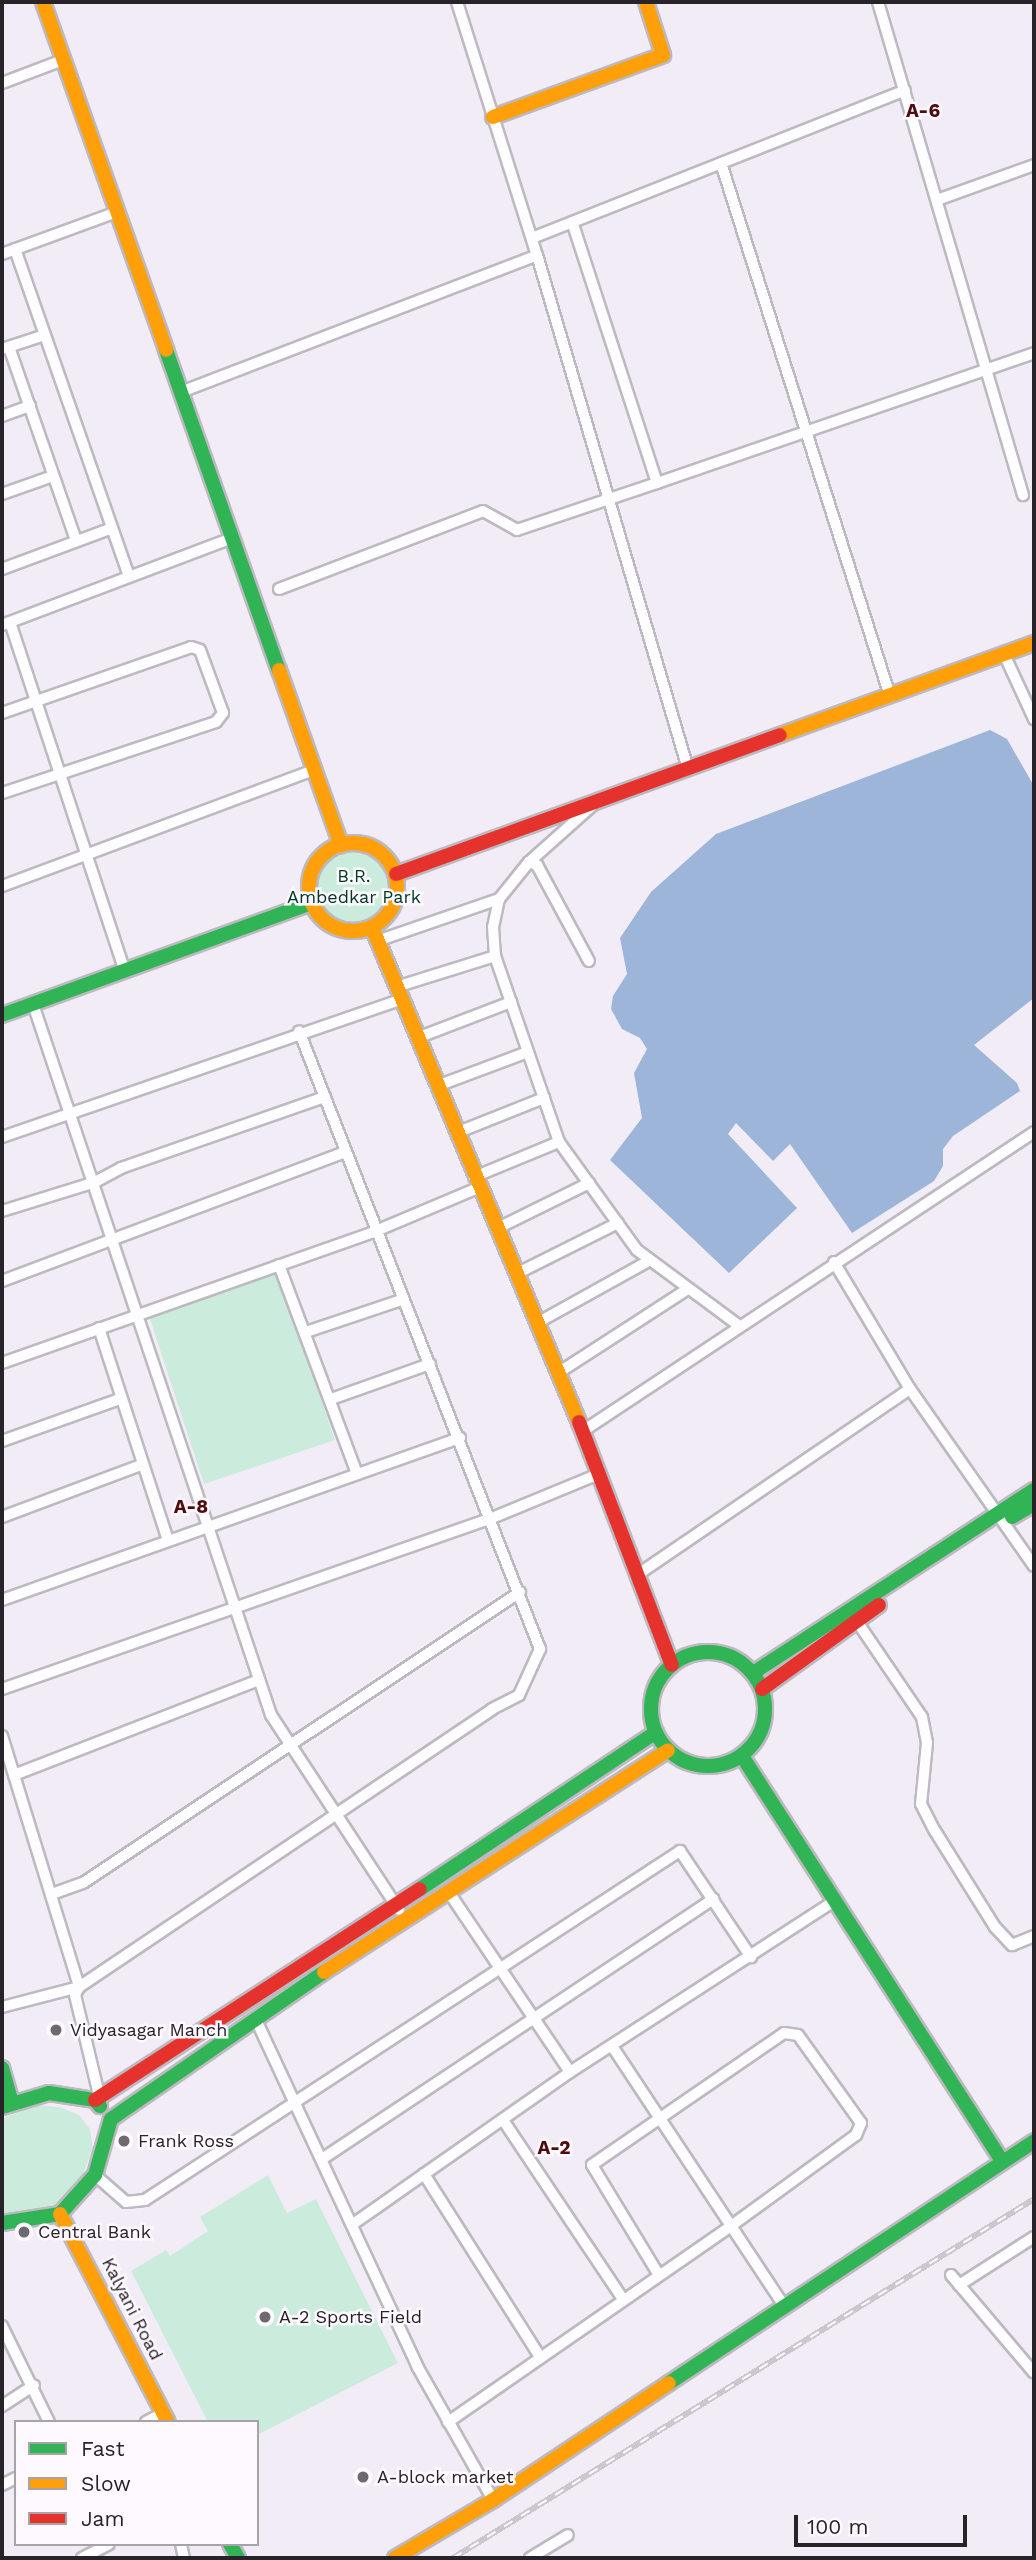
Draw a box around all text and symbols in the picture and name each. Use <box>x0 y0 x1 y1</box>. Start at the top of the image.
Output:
district label: A-6 <box>906 100 940 122</box>
park label: B.R. Ambedkar Park <box>287 866 421 908</box>
district label: A-8 <box>174 1496 208 1518</box>
place label: Vidyasagar Manch <box>70 2019 228 2041</box>
marker: Vidyasagar Manch <box>48 2022 64 2038</box>
place label: Frank Ross <box>138 2130 234 2152</box>
marker: Frank Ross <box>116 2133 132 2149</box>
district label: A-2 <box>538 2137 570 2159</box>
place label: Central Bank <box>38 2221 152 2243</box>
marker: Central Bank <box>16 2224 32 2240</box>
street label: Kalyani Road <box>97 2254 167 2364</box>
place label: A-2 Sports Field <box>279 2306 422 2328</box>
marker: A-2 Sports Field <box>257 2309 273 2325</box>
legend <box>14 2420 259 2546</box>
text: Fast <box>81 2436 125 2461</box>
place label: A-block market <box>377 2466 514 2488</box>
marker: A-block market <box>355 2469 371 2485</box>
text: Slow <box>81 2471 131 2496</box>
scale bar <box>798 2500 971 2544</box>
text: Jam <box>81 2506 124 2531</box>
text: 100 m <box>807 2514 869 2539</box>

